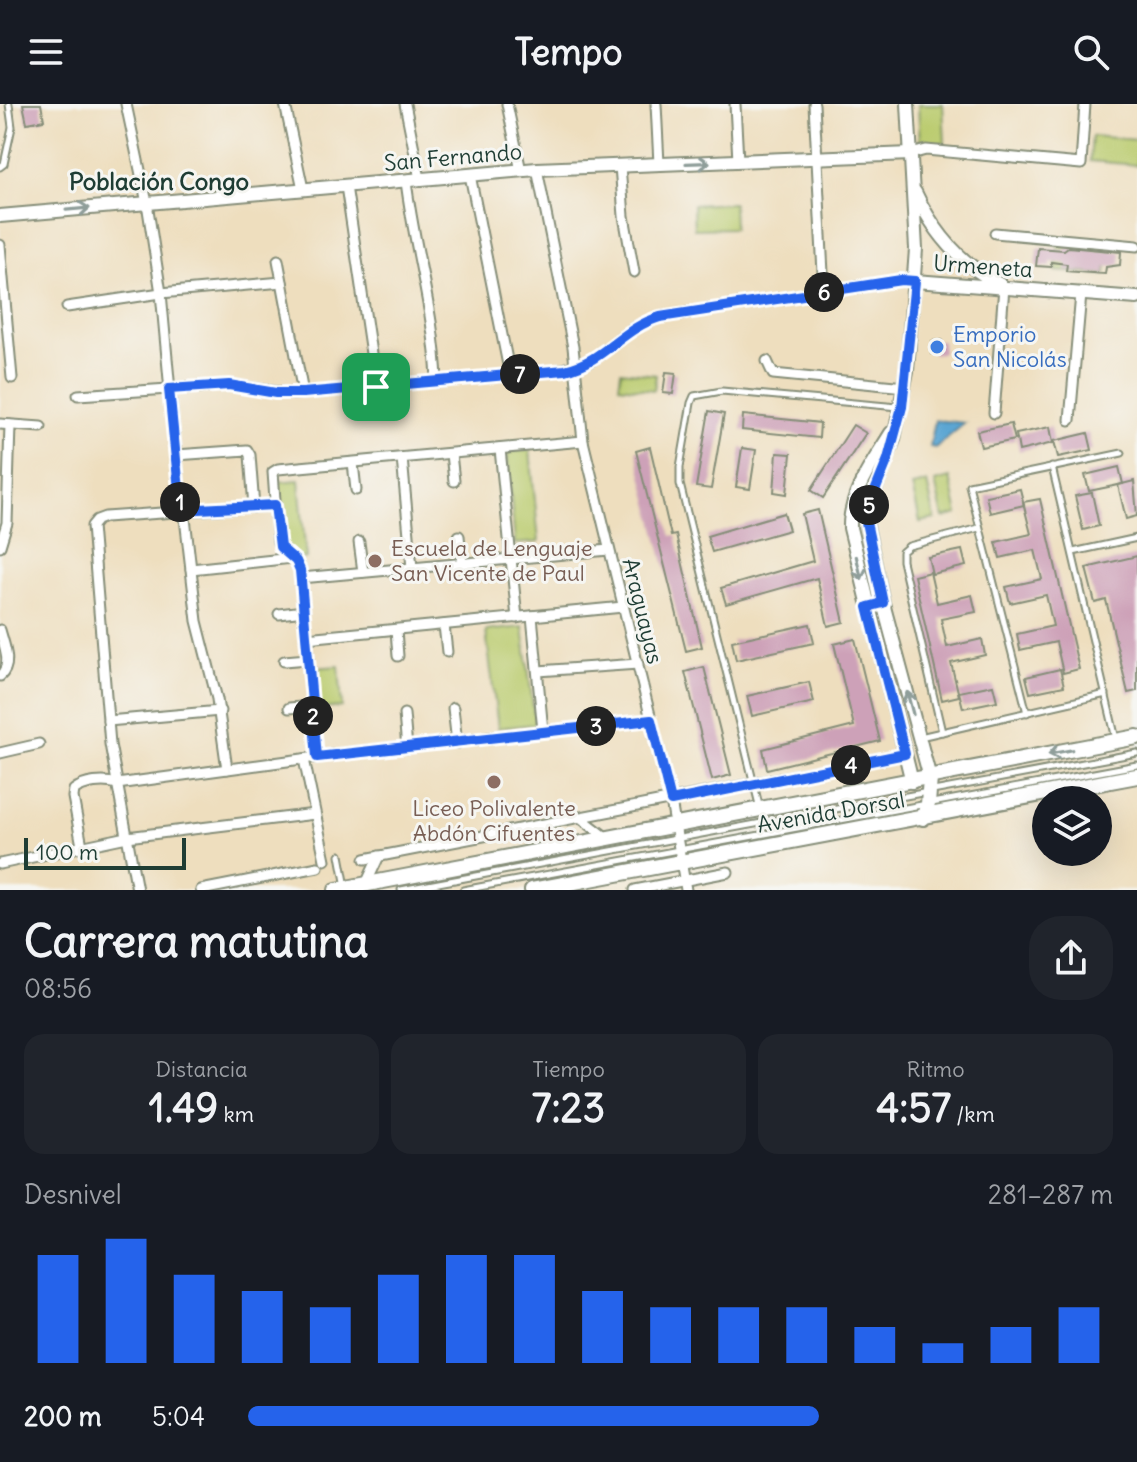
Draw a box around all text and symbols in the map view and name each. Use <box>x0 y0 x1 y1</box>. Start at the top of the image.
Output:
icon: menu <box>24 30 68 74</box>
text: Tempo <box>514 30 623 75</box>
icon: search <box>1069 30 1113 74</box>
street label: San Fernando <box>383 137 523 177</box>
one-way arrow <box>684 155 711 170</box>
district label: Población Congo <box>69 166 249 196</box>
one-way arrow <box>64 201 91 216</box>
street label: Urmeneta <box>932 249 1034 283</box>
pin: 6 <box>804 272 844 312</box>
text: 6 <box>818 278 830 306</box>
place label: Emporio San Nicolás <box>953 320 1067 373</box>
marker: Emporio San Nicolás <box>928 338 946 356</box>
pin <box>342 353 410 421</box>
pin: 7 <box>500 354 540 394</box>
text: 7 <box>515 360 525 388</box>
icon: arrive <box>354 365 398 409</box>
pin: 1 <box>160 482 200 522</box>
pin: 5 <box>849 485 889 525</box>
text: 1 <box>176 488 184 516</box>
text: 5 <box>863 491 875 519</box>
place label: Escuela de Lenguaje San Vicente de Paul <box>391 534 593 587</box>
marker: Escuela de Lenguaje San Vicente de Paul <box>366 552 384 570</box>
street label: Araguayas <box>616 555 670 667</box>
one-way arrow <box>852 555 867 581</box>
one-way arrow <box>902 690 917 716</box>
pin: 2 <box>293 696 333 736</box>
text: 2 <box>307 702 319 730</box>
pin: 3 <box>576 706 616 746</box>
text: 3 <box>590 712 602 740</box>
pin: 4 <box>831 745 871 785</box>
one-way arrow <box>1048 746 1074 761</box>
text: 4 <box>845 751 857 779</box>
marker: Liceo Polivalente Abdón Cifuentes <box>485 773 503 791</box>
street label: Avenida Dorsal <box>755 785 907 839</box>
map controls <box>1032 786 1112 866</box>
button: layers <box>1032 786 1112 866</box>
place label: Liceo Polivalente Abdón Cifuentes <box>412 794 576 847</box>
scale bar <box>24 834 186 870</box>
text: 100 m <box>36 838 98 866</box>
text: Carrera matutina <box>24 914 369 969</box>
button: share <box>1029 916 1113 1000</box>
text: 08:56 <box>24 972 92 1005</box>
text: Distancia <box>156 1055 247 1083</box>
text: Tiempo <box>532 1055 605 1083</box>
text: Ritmo <box>907 1055 965 1083</box>
text: 1.49 <box>149 1083 218 1133</box>
text: 7:23 <box>532 1083 605 1133</box>
text: 4:57 <box>876 1083 951 1133</box>
text: km <box>218 1100 254 1128</box>
text: /km <box>951 1100 995 1128</box>
text: Desnivel <box>24 1178 122 1211</box>
text: 281–287 m <box>988 1178 1113 1211</box>
text: 200 m <box>24 1400 101 1433</box>
text: 5:04 <box>152 1400 205 1433</box>

